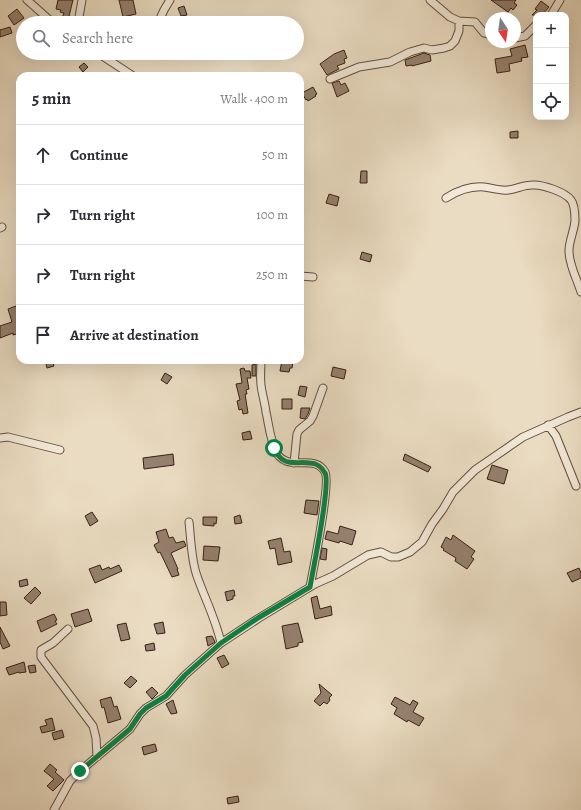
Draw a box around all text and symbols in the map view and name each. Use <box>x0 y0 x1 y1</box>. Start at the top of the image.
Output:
north arrow <box>485 12 521 48</box>
map controls <box>533 12 569 120</box>
button: + <box>533 12 569 48</box>
search box <box>16 16 304 60</box>
icon: search <box>30 27 52 49</box>
text: Search here <box>62 28 133 48</box>
button: − <box>533 48 569 84</box>
button: locate <box>533 84 569 120</box>
text: 5 min <box>32 87 71 110</box>
text: Walk · 400 m <box>220 90 288 107</box>
icon: ahead <box>32 144 54 166</box>
text: Continue <box>70 145 128 165</box>
text: 50 m <box>262 146 288 163</box>
icon: right <box>32 204 54 226</box>
text: Turn right <box>70 205 135 225</box>
text: 100 m <box>256 206 288 223</box>
icon: right <box>32 264 54 286</box>
text: Turn right <box>70 265 135 285</box>
text: 250 m <box>256 266 288 283</box>
icon: arrive <box>32 324 54 346</box>
text: Arrive at destination <box>70 325 199 345</box>
route start <box>265 439 283 457</box>
route end <box>71 762 89 780</box>

